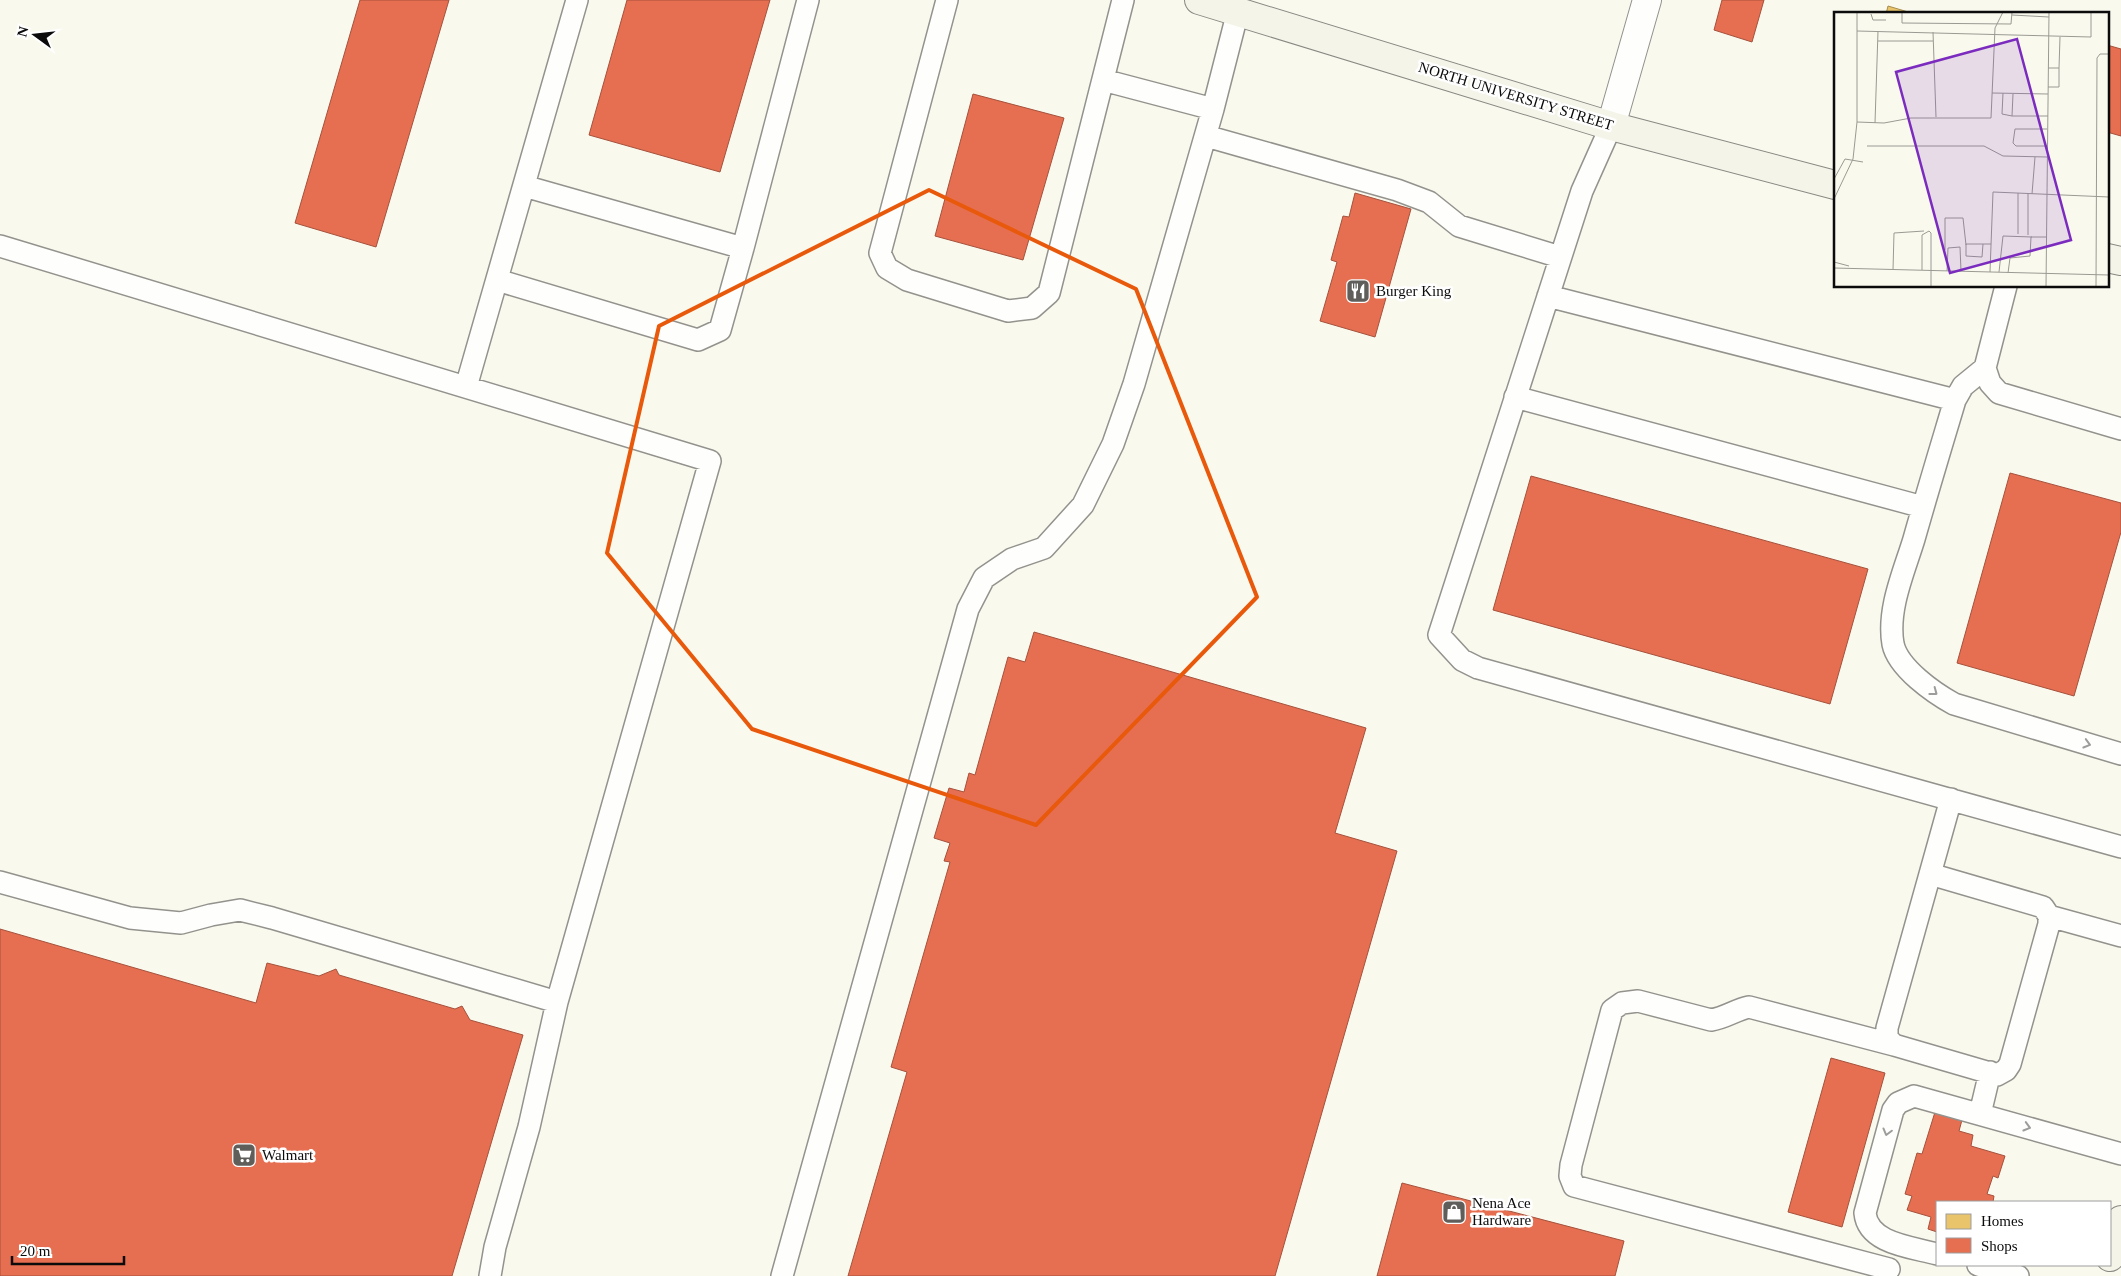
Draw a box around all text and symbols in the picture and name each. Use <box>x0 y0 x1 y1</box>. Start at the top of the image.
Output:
north arrow <box>10 10 60 60</box>
inset map <box>1834 12 2108 288</box>
text: N <box>14 25 31 39</box>
street label: NORTH UNIVERSITY STREET <box>1417 59 1615 133</box>
restaurant icon: Burger King <box>1345 278 1371 304</box>
place label: Burger King <box>1376 283 1452 299</box>
one-way arrow <box>1928 686 1938 695</box>
one-way arrow <box>2083 739 2091 749</box>
one-way arrow <box>2022 1122 2030 1132</box>
one-way arrow <box>1882 1128 1893 1136</box>
supermarket icon: Walmart <box>231 1142 257 1168</box>
place label: Walmart <box>262 1147 314 1163</box>
place label: Nena Ace Hardware <box>1472 1195 1531 1228</box>
shop icon: Nena Ace Hardware <box>1441 1199 1467 1225</box>
legend <box>1936 1201 2111 1266</box>
text: Homes <box>1981 1213 2024 1229</box>
scale bar <box>12 1234 125 1266</box>
text: Shops <box>1981 1238 2018 1254</box>
text: 20 m <box>20 1243 51 1259</box>

